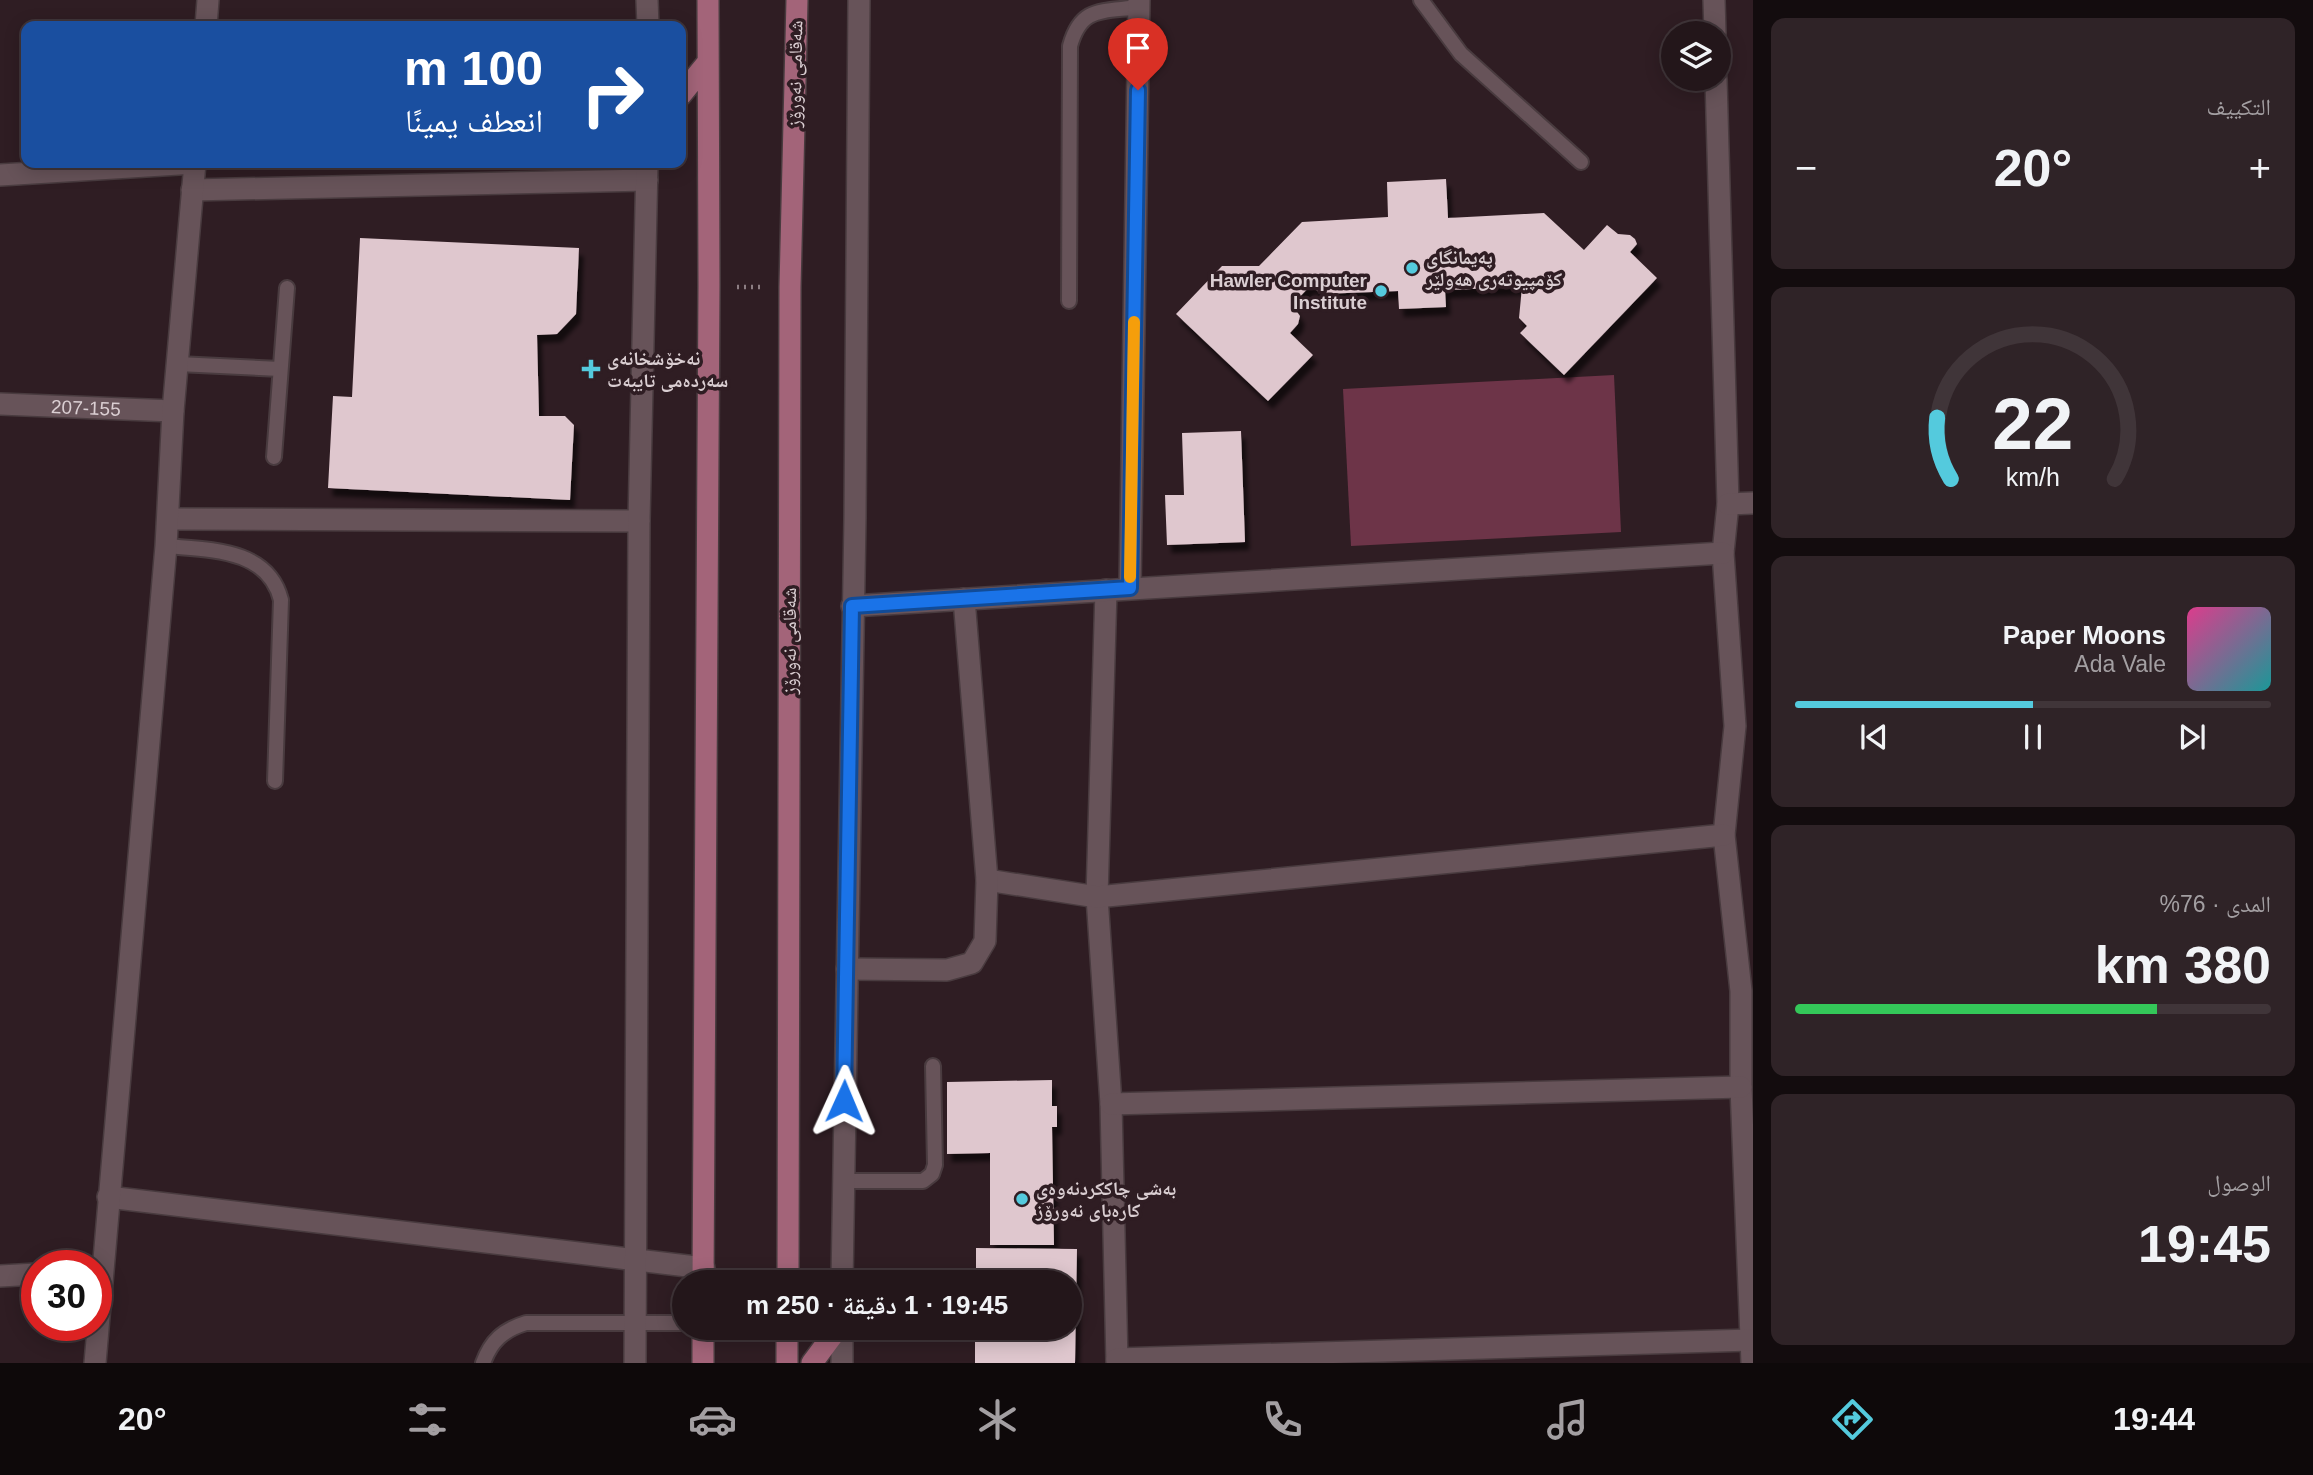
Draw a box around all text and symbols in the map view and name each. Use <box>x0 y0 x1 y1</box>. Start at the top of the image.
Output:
pin <box>1108 18 1168 90</box>
street label: شەقامی نەورۆز <box>784 20 807 129</box>
map controls <box>1661 21 1731 91</box>
button: layers <box>1661 21 1731 91</box>
icon: arrive <box>1119 29 1157 67</box>
text: 100 m <box>404 41 543 95</box>
icon: right <box>567 49 658 140</box>
text: التكييف <box>2206 94 2271 120</box>
text: انعطف يمينًا <box>405 103 543 139</box>
text: 20° <box>1994 139 2072 197</box>
text: − <box>1795 147 1817 189</box>
text: + <box>2249 147 2271 189</box>
place label: پەیمانگای کۆمپیوتەری هەولێر <box>1425 247 1563 291</box>
marker: پەیمانگای کۆمپیوتەری هەولێر <box>1404 260 1420 276</box>
place label: Hawler Computer Institute <box>1210 270 1368 313</box>
marker: Hawler Computer Institute <box>1373 283 1389 299</box>
place label: نەخۆشخانەی سەردەمی تایبەت <box>607 348 728 392</box>
marker: نەخۆشخانەی سەردەمی تایبەت <box>581 359 601 379</box>
text: 22 <box>1993 383 2073 464</box>
street label: 207-155 <box>51 396 121 419</box>
text: km/h <box>2006 462 2060 490</box>
street label: شەقامی نەورۆز <box>779 587 801 696</box>
text: Paper Moons <box>2003 620 2166 650</box>
text: Ada Vale <box>2074 651 2166 677</box>
icon: previous <box>1855 718 1893 756</box>
icon: pause <box>2014 718 2052 756</box>
icon: next <box>2173 718 2211 756</box>
text: المدى · 76% <box>2160 891 2271 917</box>
text: 380 km <box>2095 936 2271 994</box>
position arrow <box>807 1064 881 1138</box>
text: الوصول <box>2207 1170 2271 1196</box>
place label: به‌شی چاككردنه‌وه‌ی كاره‌بای نه‌ورۆز <box>1035 1178 1176 1222</box>
marker: به‌شی چاككردنه‌وه‌ی كاره‌بای نه‌ورۆز <box>1014 1191 1030 1207</box>
text: 19:45 <box>2138 1215 2271 1273</box>
speed limit sign: 30 <box>21 1250 112 1341</box>
text: 19:45 · 1 دقيقة · 250 m <box>746 1290 1008 1320</box>
icon: filters <box>403 1395 452 1444</box>
icon: car <box>688 1395 737 1444</box>
icon: climate <box>973 1395 1022 1444</box>
icon: phone <box>1258 1395 1307 1444</box>
icon: music <box>1543 1395 1592 1444</box>
icon: directions <box>1828 1395 1877 1444</box>
text: 20° <box>118 1401 166 1437</box>
text: 19:44 <box>2113 1401 2195 1437</box>

